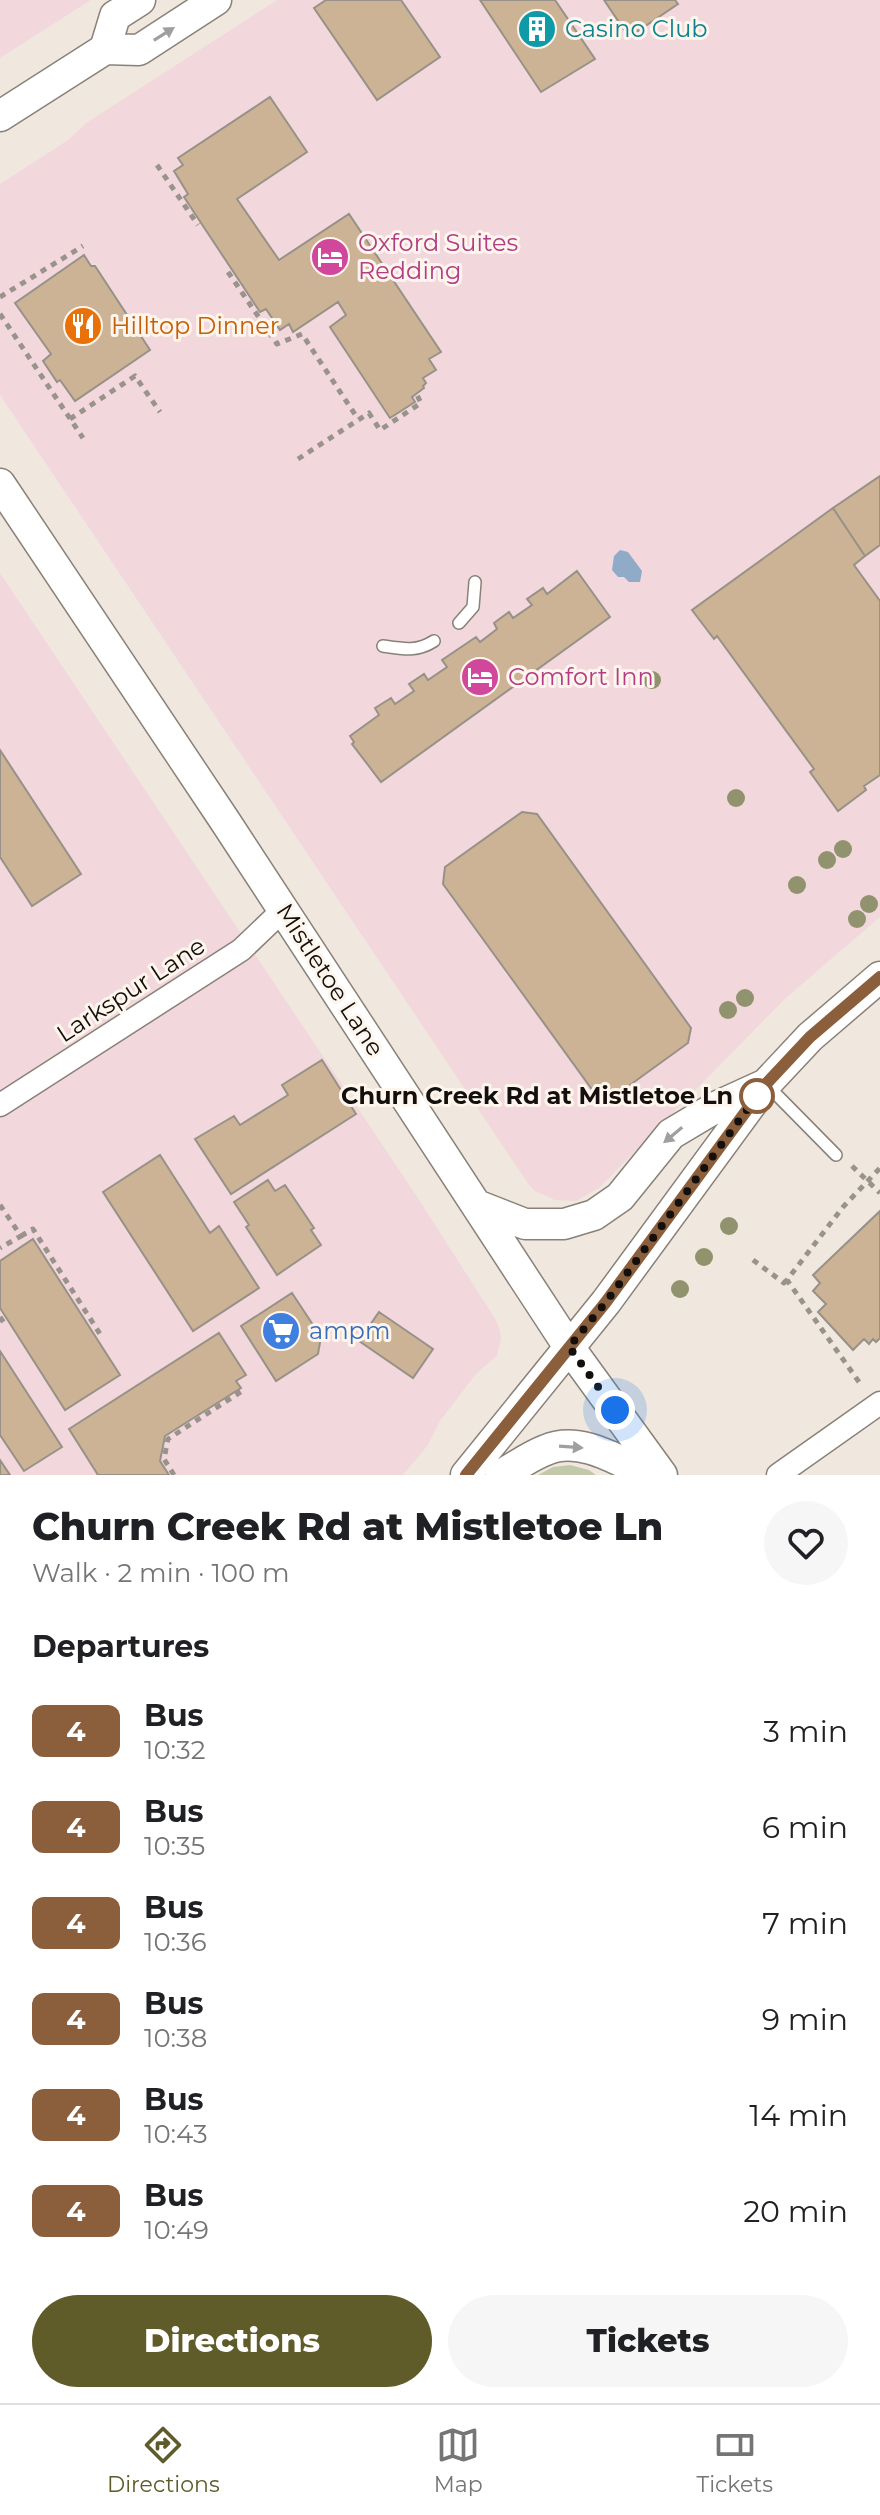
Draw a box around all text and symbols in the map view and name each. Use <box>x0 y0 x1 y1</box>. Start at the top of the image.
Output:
building icon: Casino Club <box>516 8 558 50</box>
place label: Casino Club <box>565 14 708 43</box>
one-way arrow <box>153 28 175 42</box>
place label: Oxford Suites Redding <box>358 228 518 285</box>
hotel icon: Oxford Suites Redding <box>309 236 351 278</box>
restaurant icon: Hilltop Dinner <box>62 305 104 347</box>
place label: Hilltop Dinner <box>111 311 279 340</box>
hotel icon: Comfort Inn <box>459 656 501 698</box>
place label: Comfort Inn <box>508 662 654 691</box>
street label: Mistletoe Lane <box>270 898 390 1061</box>
street label: Larkspur Lane <box>51 931 210 1048</box>
marker: Churn Creek Rd at Mistletoe Ln <box>740 1079 774 1113</box>
place label: Churn Creek Rd at Mistletoe Ln <box>341 1081 733 1110</box>
one-way arrow <box>664 1126 684 1143</box>
supermarket icon: ampm <box>260 1310 302 1352</box>
place label: ampm <box>309 1316 390 1345</box>
your location <box>595 1390 635 1430</box>
one-way arrow <box>559 1441 584 1454</box>
button: heart <box>764 1501 848 1585</box>
text: Churn Creek Rd at Mistletoe Ln <box>32 1503 663 1550</box>
text: Walk · 2 min · 100 m <box>32 1557 290 1589</box>
text: Departures <box>32 1628 209 1665</box>
text: Bus <box>144 1697 204 1734</box>
text: 3 min <box>763 1713 848 1750</box>
text: 4 <box>66 1714 86 1748</box>
text: 10:32 <box>144 1734 205 1766</box>
text: Bus <box>144 1793 204 1830</box>
text: 6 min <box>762 1809 848 1846</box>
text: 4 <box>66 1810 86 1844</box>
text: 10:35 <box>144 1830 205 1862</box>
text: Bus <box>144 1889 204 1926</box>
text: 7 min <box>762 1905 848 1942</box>
text: 4 <box>66 1906 86 1940</box>
text: 10:36 <box>144 1926 207 1958</box>
text: Bus <box>144 1985 204 2022</box>
text: 9 min <box>762 2001 848 2038</box>
text: 4 <box>66 2002 86 2036</box>
text: 10:38 <box>144 2022 207 2054</box>
text: Bus <box>144 2081 204 2118</box>
text: 14 min <box>749 2097 848 2134</box>
text: 4 <box>66 2098 86 2132</box>
text: 10:43 <box>144 2118 208 2150</box>
text: Bus <box>144 2177 204 2214</box>
text: 20 min <box>743 2193 848 2230</box>
text: 4 <box>66 2194 86 2228</box>
text: 10:49 <box>144 2214 209 2246</box>
button: Directions <box>32 2295 432 2387</box>
button: Tickets <box>448 2295 848 2387</box>
tab: Directions <box>107 2423 220 2498</box>
tab: Map <box>434 2423 483 2498</box>
tab: Tickets <box>697 2423 773 2498</box>

